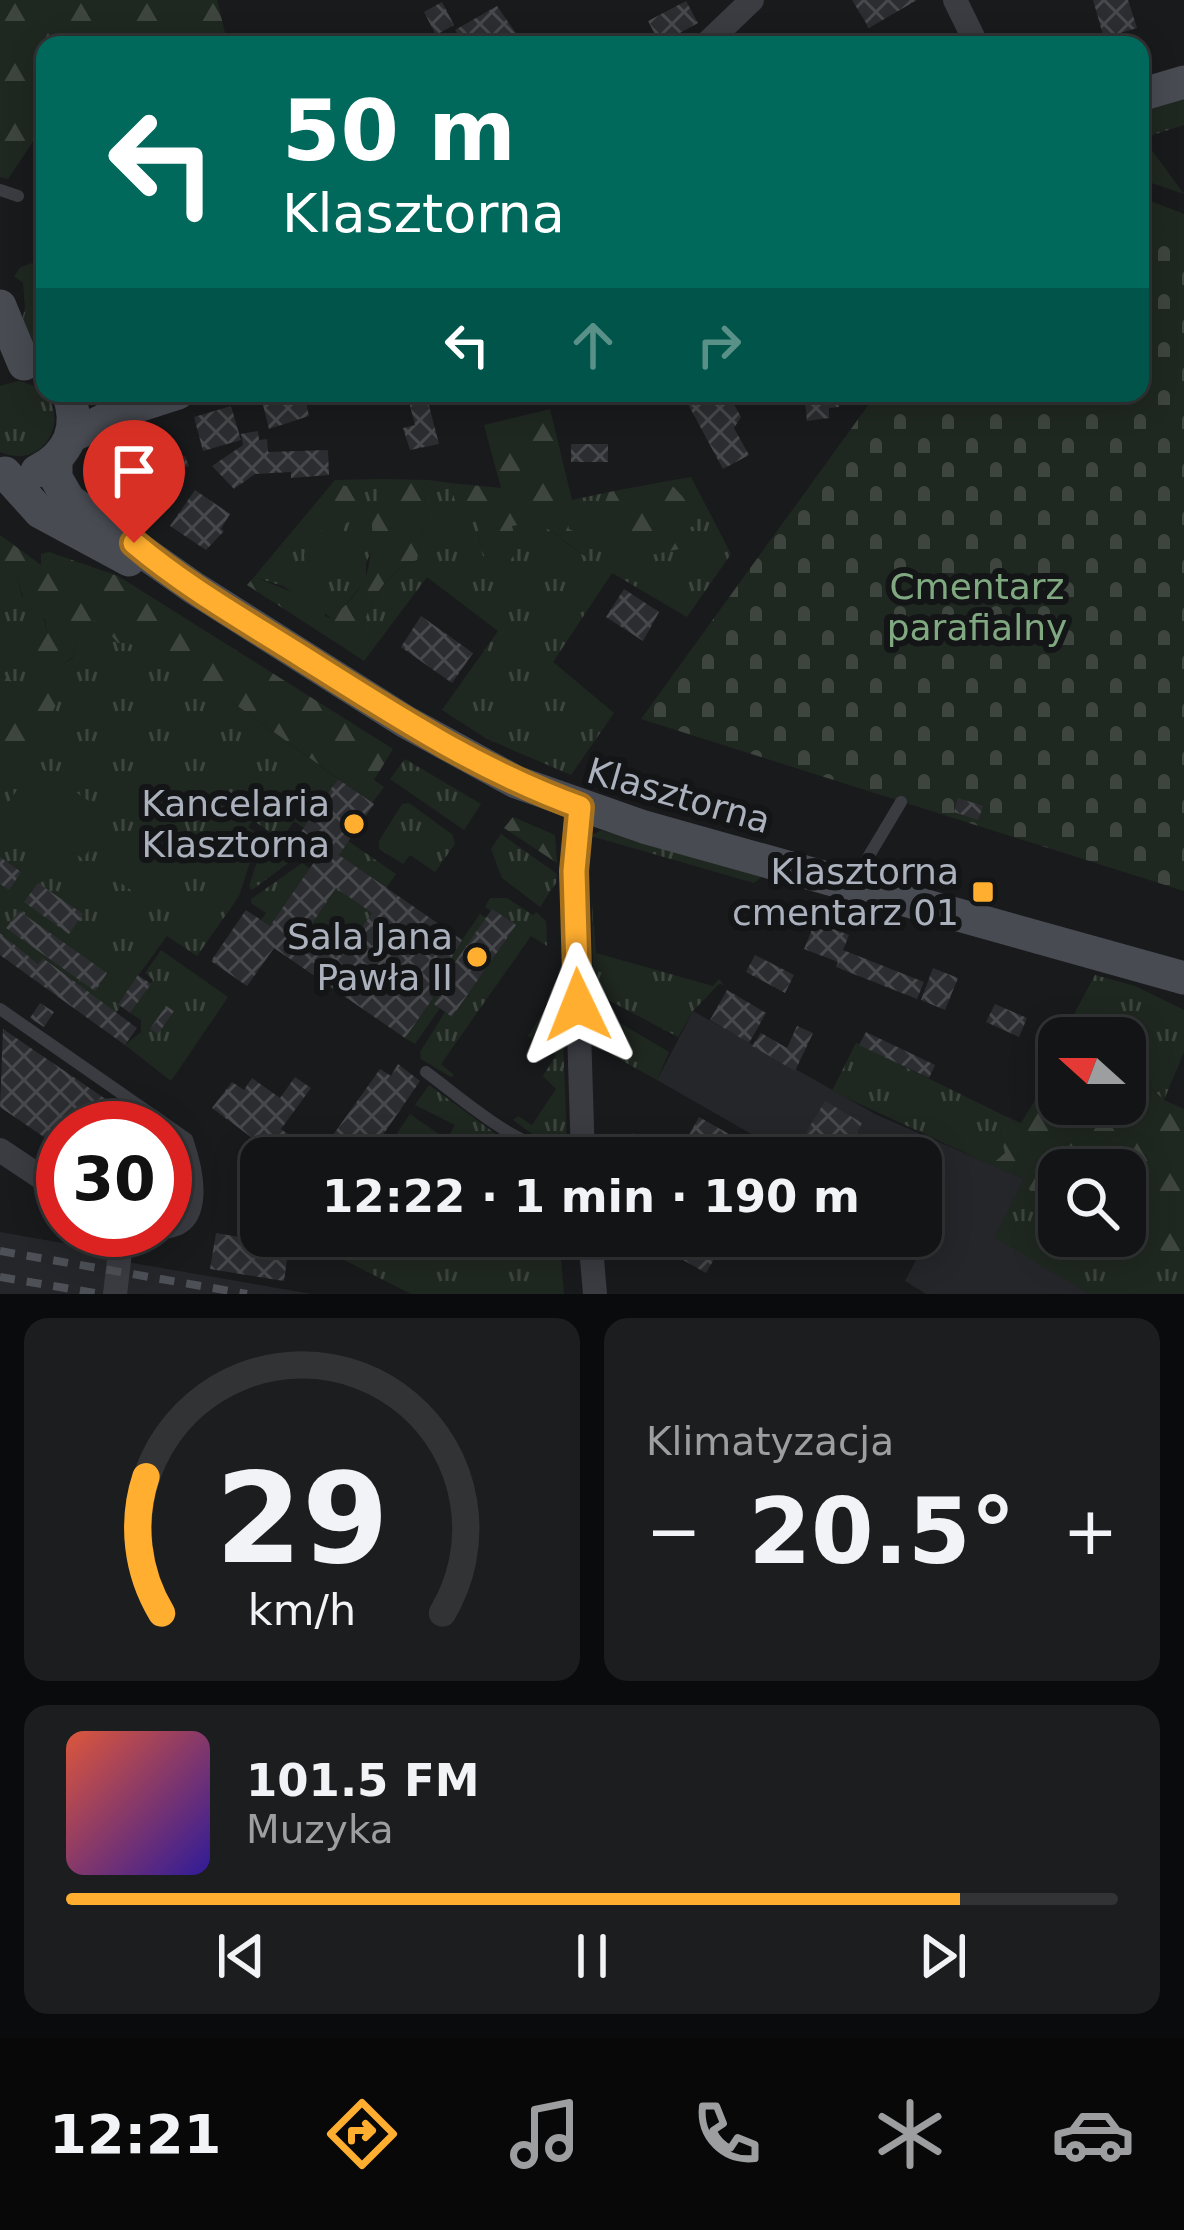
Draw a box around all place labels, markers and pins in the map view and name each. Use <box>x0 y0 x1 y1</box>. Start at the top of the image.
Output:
pin <box>83 420 185 543</box>
place label: Kancelaria Klasztorna <box>141 783 330 865</box>
marker: Kancelaria Klasztorna <box>341 811 367 837</box>
place label: Klasztorna cmentarz 01 <box>732 851 959 933</box>
marker: Klasztorna cmentarz 01 <box>970 879 996 905</box>
place label: Sala Jana Pawła II <box>287 916 453 998</box>
marker: Sala Jana Pawła II <box>464 944 490 970</box>

